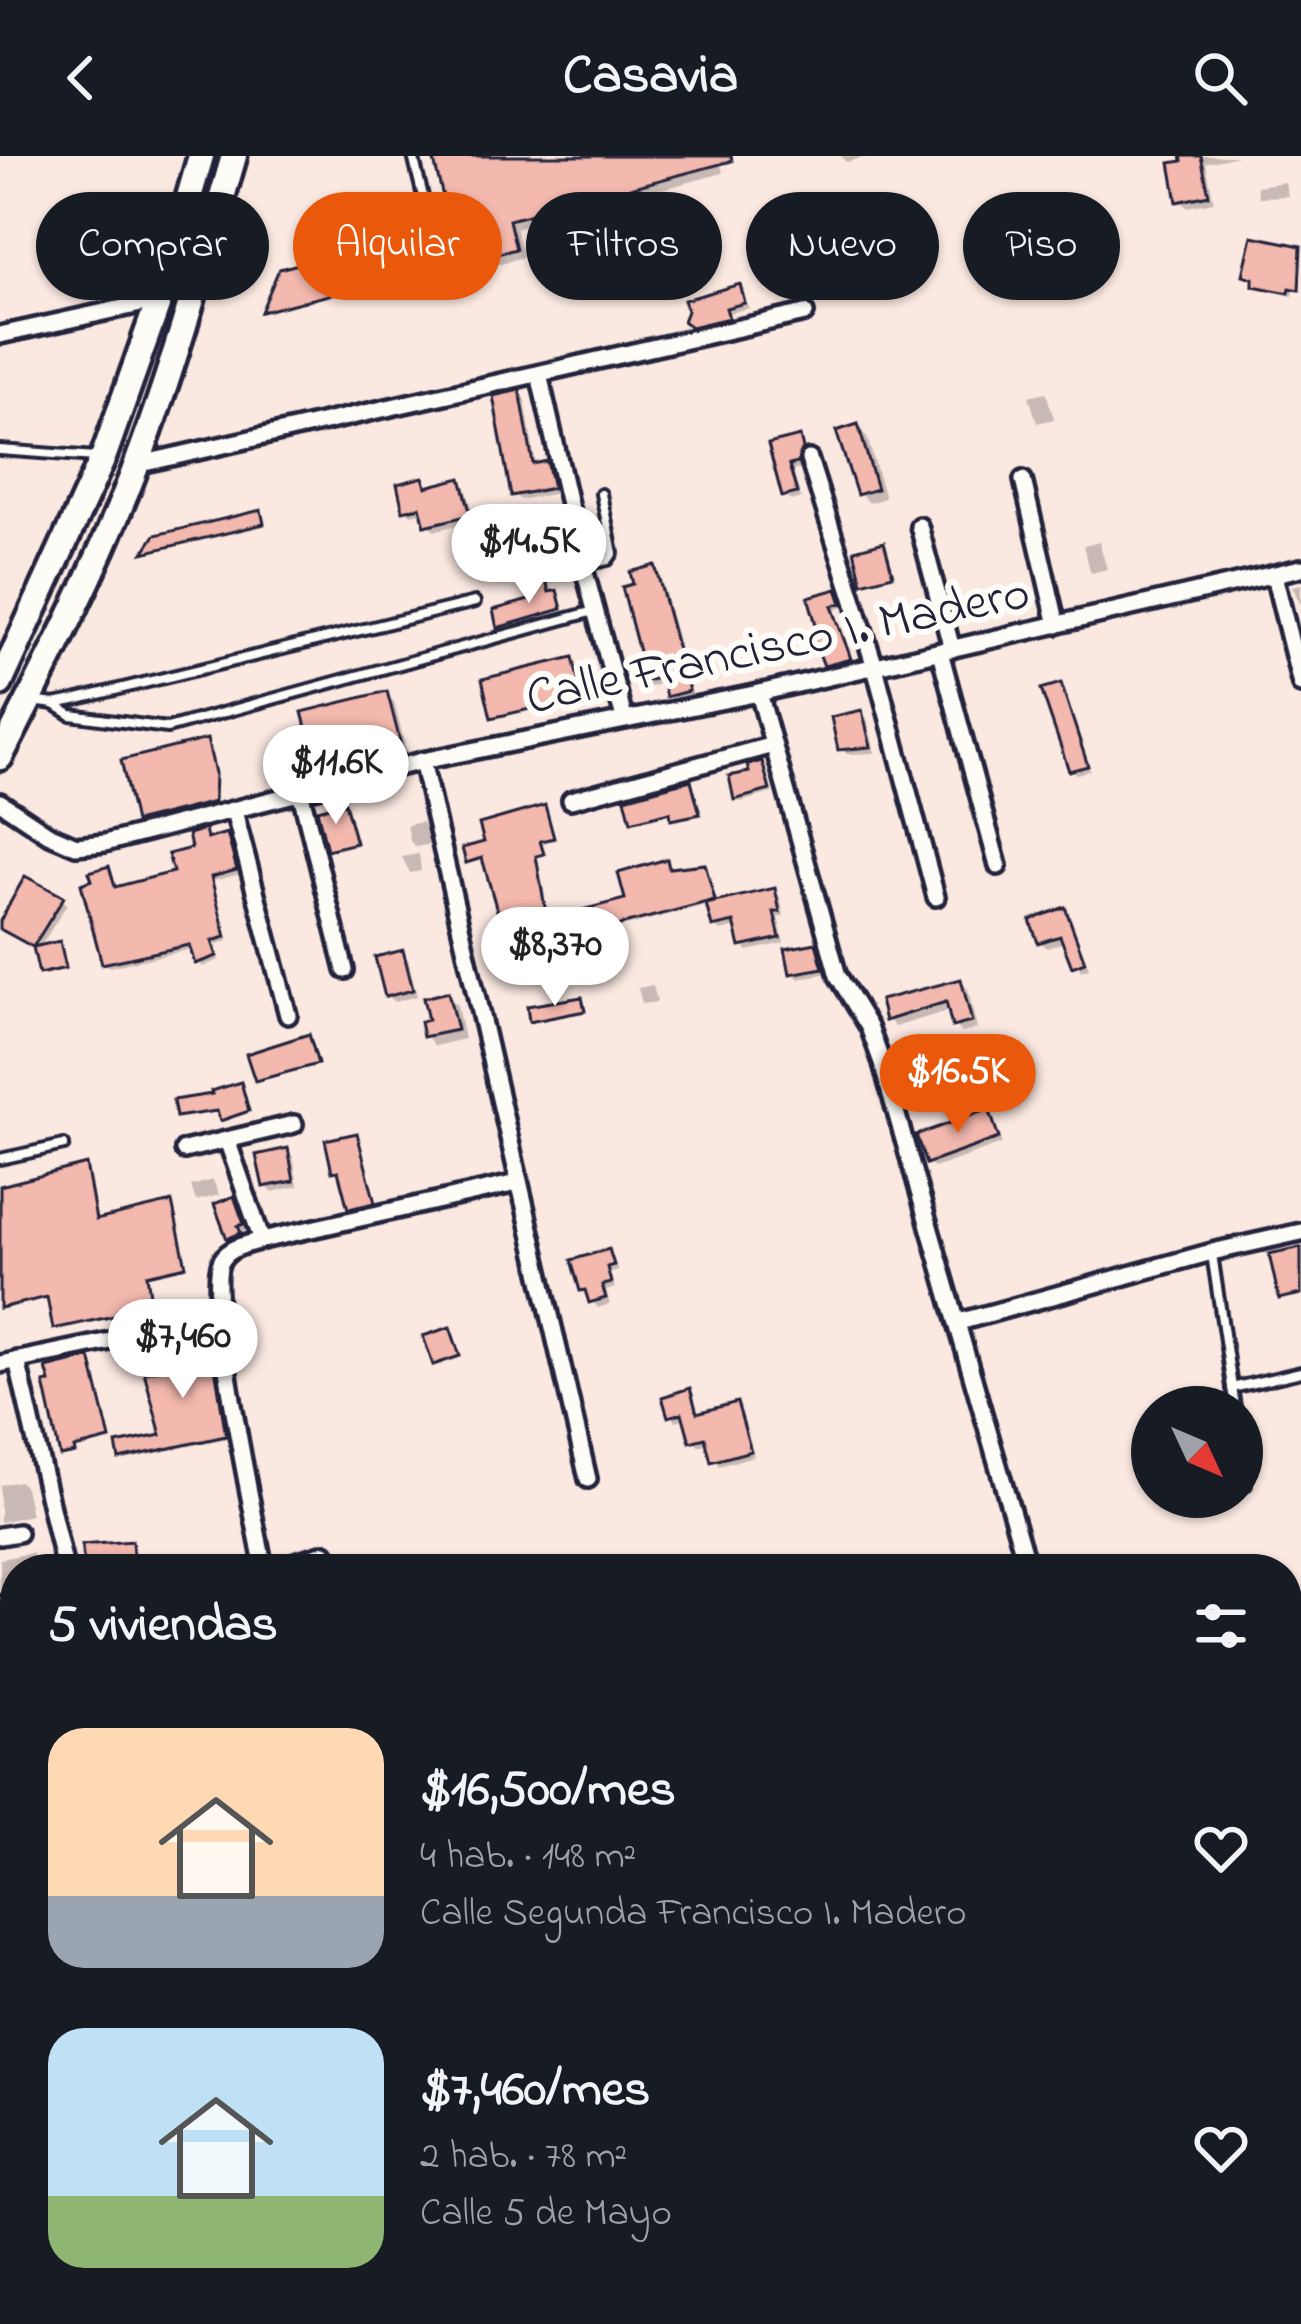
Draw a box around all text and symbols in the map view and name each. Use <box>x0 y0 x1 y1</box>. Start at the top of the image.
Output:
text: Casavia <box>563 39 738 117</box>
icon: back <box>48 45 114 111</box>
icon: search <box>1187 45 1253 111</box>
chip: Comprar <box>36 192 269 300</box>
chip: Alquilar <box>293 192 502 300</box>
chip: Filtros <box>526 192 722 300</box>
chip: Nuevo <box>746 192 939 300</box>
chip: Piso <box>963 192 1120 300</box>
pin: $14.5K <box>431 504 627 606</box>
text: $14.5K <box>478 514 580 571</box>
street label: Calle Francisco I. Madero <box>519 557 1037 737</box>
pin: $11.6K <box>238 725 434 827</box>
text: $11.6K <box>290 735 382 792</box>
pin: $8,370 <box>457 907 653 1009</box>
text: $8,370 <box>508 917 602 974</box>
pin: $16.5K <box>860 1034 1056 1136</box>
text: $16.5K <box>907 1044 1009 1101</box>
pin: $7,460 <box>85 1299 281 1401</box>
text: $7,460 <box>135 1309 231 1366</box>
north arrow <box>1131 1386 1263 1518</box>
map controls <box>1131 1386 1263 1518</box>
text: 5 viviendas <box>48 1589 278 1664</box>
icon: filters <box>1188 1593 1254 1659</box>
text: $16,500/mes <box>420 1754 676 1829</box>
icon: home <box>144 1776 288 1920</box>
icon: heart <box>1188 1815 1254 1881</box>
text: 4 hab. · 148 m² <box>420 1829 636 1886</box>
text: Calle Segunda Francisco I. Madero <box>420 1886 966 1943</box>
text: $7,460/mes <box>420 2054 650 2129</box>
icon: home <box>144 2076 288 2220</box>
icon: heart <box>1188 2115 1254 2181</box>
text: 2 hab. · 78 m² <box>420 2129 627 2186</box>
text: Calle 5 de Mayo <box>420 2186 672 2243</box>

